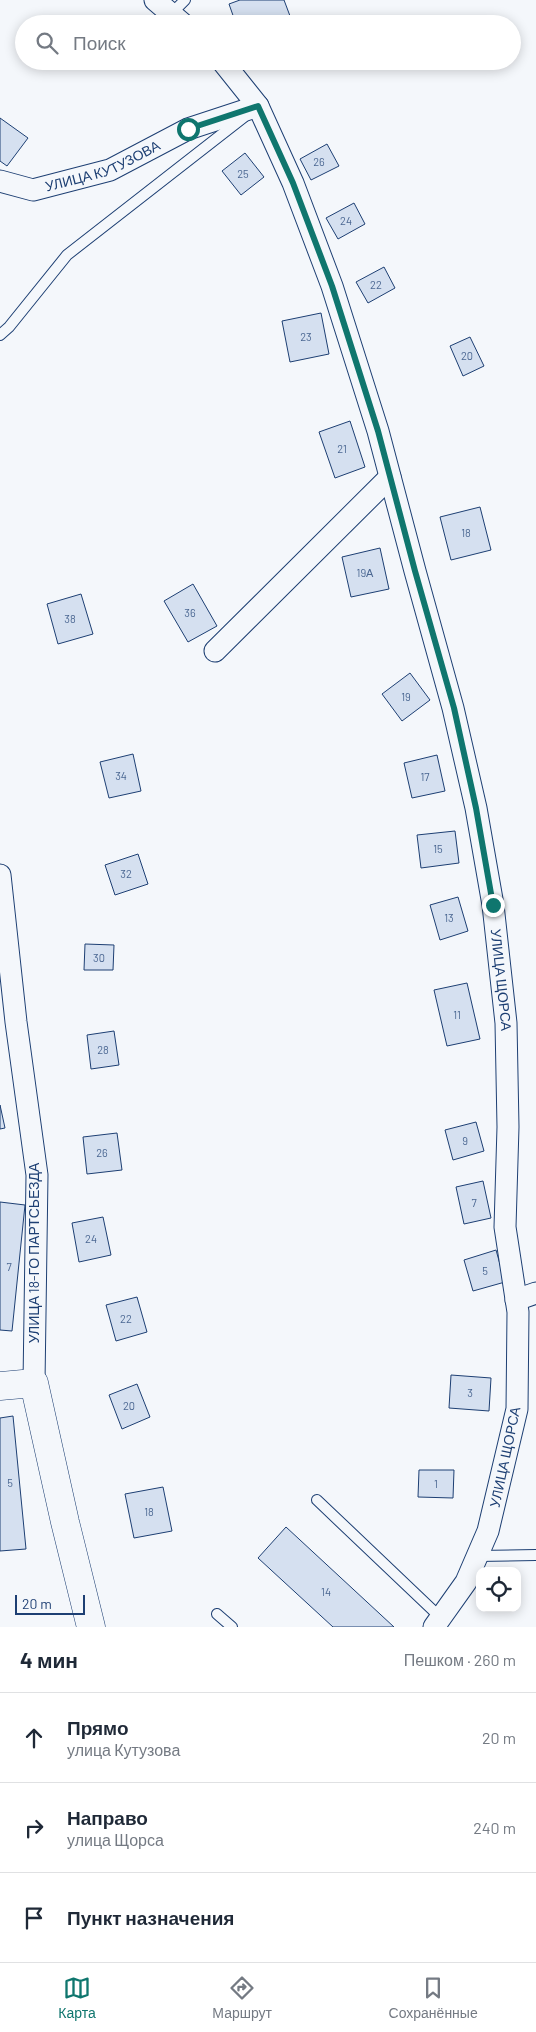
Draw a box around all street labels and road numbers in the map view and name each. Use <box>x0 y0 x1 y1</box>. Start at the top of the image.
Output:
street label: УЛИЦА КУТУЗОВА <box>43 136 163 195</box>
street label: УЛИЦА ЩОРСА <box>488 928 515 1032</box>
street label: УЛИЦА 18-ГО ПАРТСЬЕЗДА <box>25 1162 42 1343</box>
street label: УЛИЦА ЩОРСА <box>486 1404 524 1509</box>

